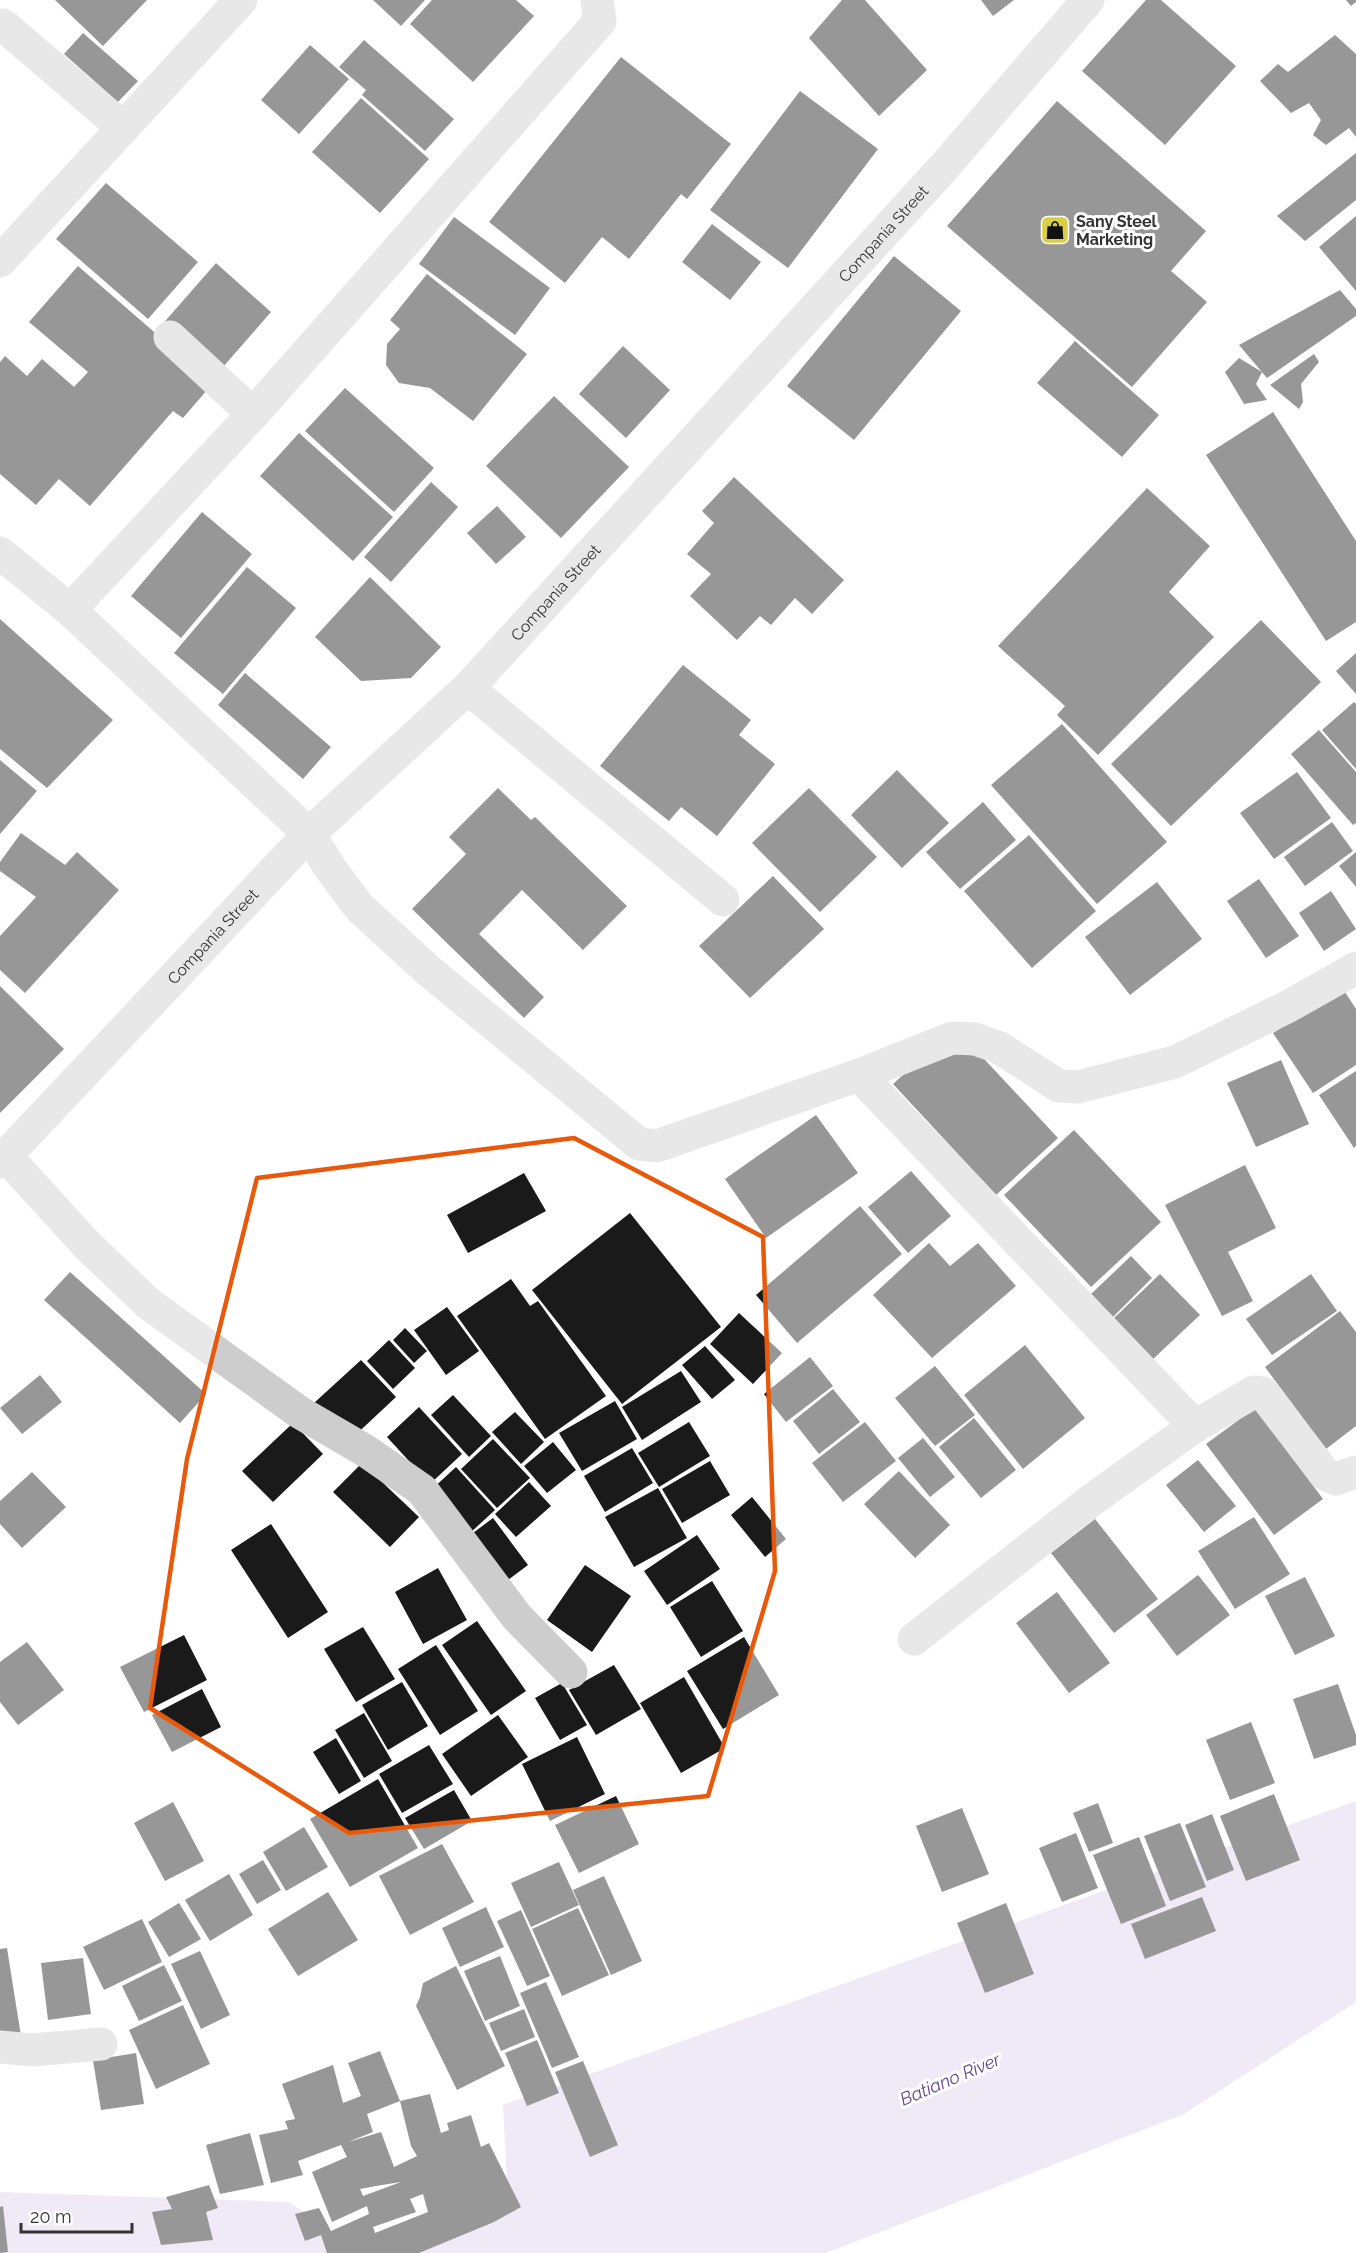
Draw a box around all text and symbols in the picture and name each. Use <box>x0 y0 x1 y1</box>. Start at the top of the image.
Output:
street label: Compania Street <box>834 181 932 286</box>
place label: Sany Steel Marketing <box>1076 212 1158 249</box>
shop icon: Sany Steel Marketing <box>1039 214 1071 246</box>
street label: Compania Street <box>507 540 605 645</box>
street label: Compania Street <box>163 884 262 988</box>
water label: Batiano River <box>897 2048 1004 2110</box>
scale bar <box>21 2196 132 2234</box>
text: 20 m <box>30 2206 72 2227</box>

